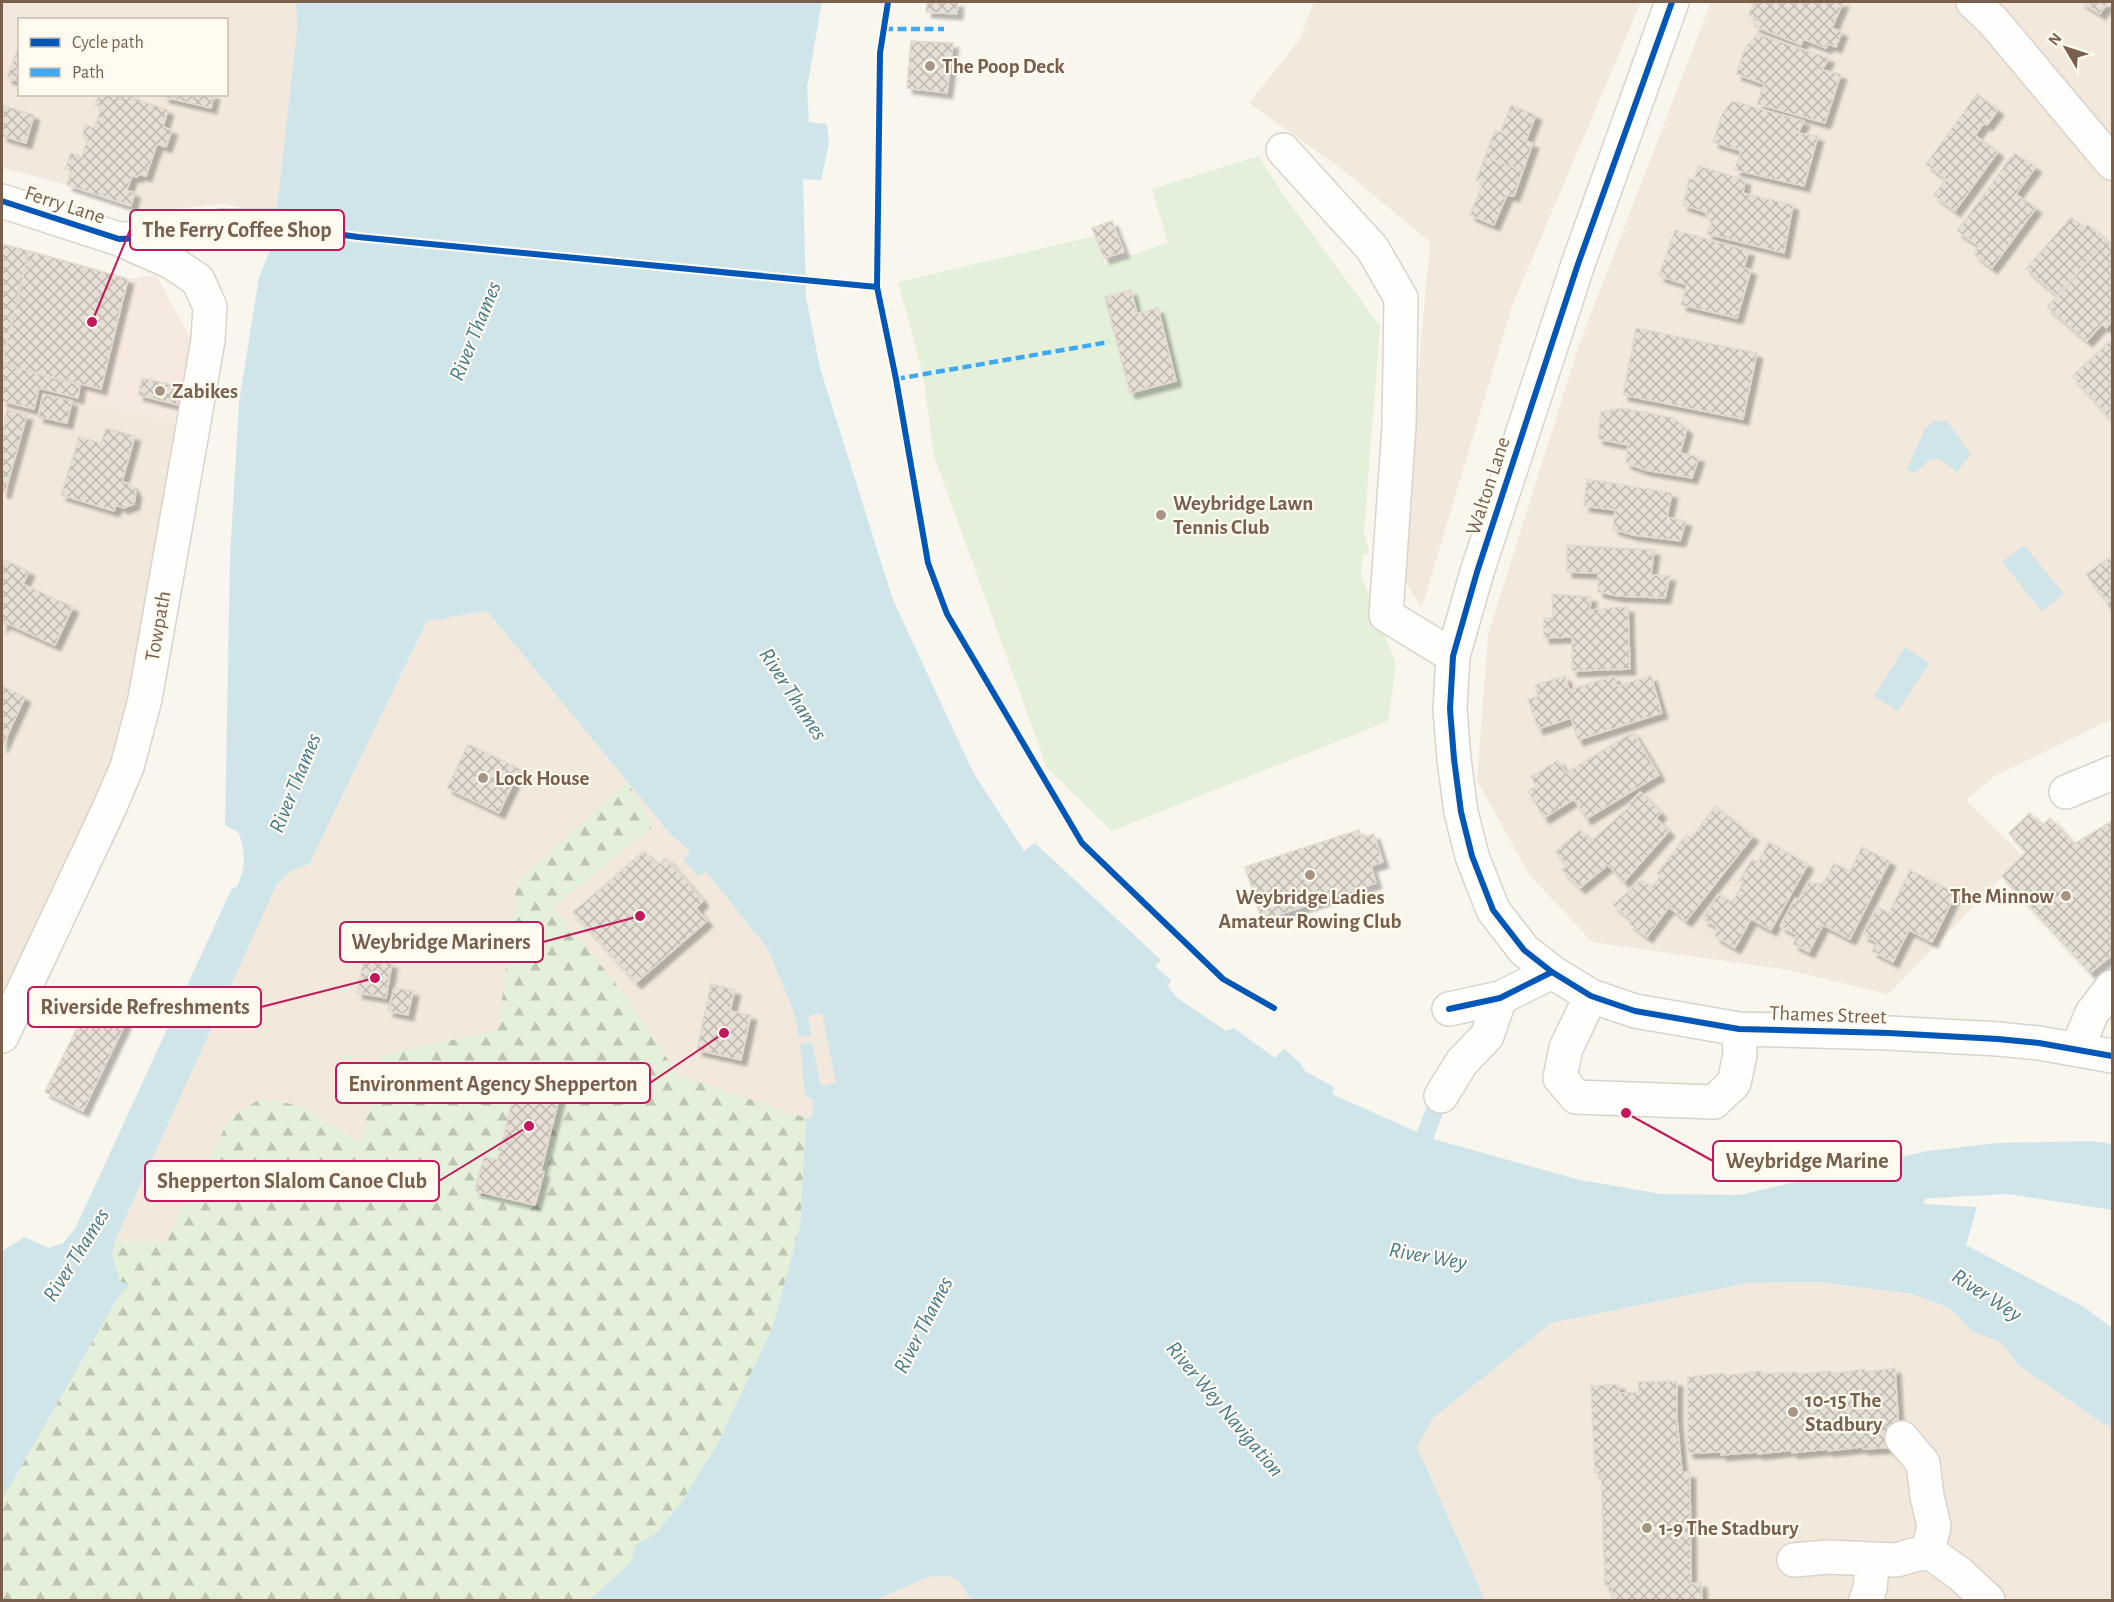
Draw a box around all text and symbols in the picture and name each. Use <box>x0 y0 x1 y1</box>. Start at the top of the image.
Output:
legend <box>18 18 228 96</box>
north arrow <box>2036 18 2096 78</box>
text: N <box>2045 30 2065 49</box>
text: Cycle path <box>72 34 144 52</box>
place label: The Poop Deck <box>942 56 1065 77</box>
marker: The Poop Deck <box>923 59 937 73</box>
text: Path <box>72 64 104 82</box>
street label: Ferry Lane <box>22 182 108 228</box>
callout: The Ferry Coffee Shop <box>130 210 344 250</box>
text: The Ferry Coffee Shop <box>142 219 332 242</box>
water label: River Thames <box>445 278 505 384</box>
place label: Zabikes <box>172 381 238 402</box>
marker: Zabikes <box>153 384 167 398</box>
street label: Walton Lane <box>1462 434 1514 538</box>
place label: Weybridge Lawn Tennis Club <box>1173 493 1313 538</box>
marker: Weybridge Lawn Tennis Club <box>1154 508 1168 522</box>
street label: Towpath <box>141 589 175 663</box>
water label: River Thames <box>755 644 831 744</box>
water label: River Thames <box>265 730 325 836</box>
place label: Lock House <box>495 768 589 789</box>
marker: Lock House <box>476 771 490 785</box>
marker: Weybridge Ladies Amateur Rowing Club <box>1303 868 1317 882</box>
place label: The Minnow <box>1950 886 2054 907</box>
place label: Weybridge Ladies Amateur Rowing Club <box>1219 887 1401 932</box>
marker: The Minnow <box>2059 889 2073 903</box>
callout: Weybridge Mariners <box>340 922 543 962</box>
text: Weybridge Mariners <box>351 931 531 954</box>
callout: Riverside Refreshments <box>28 987 261 1027</box>
text: Riverside Refreshments <box>40 996 250 1018</box>
street label: Thames Street <box>1769 1002 1887 1028</box>
callout: Environment Agency Shepperton <box>336 1063 650 1103</box>
text: Environment Agency Shepperton <box>348 1073 638 1096</box>
callout: Weybridge Marine <box>1713 1141 1901 1181</box>
text: Weybridge Marine <box>1725 1150 1889 1173</box>
callout: Shepperton Slalom Canoe Club <box>145 1161 439 1201</box>
text: Shepperton Slalom Canoe Club <box>157 1170 427 1192</box>
water label: River Thames <box>39 1205 113 1305</box>
water label: River Wey <box>1387 1238 1469 1274</box>
water label: River Wey <box>1948 1264 2026 1326</box>
water label: River Thames <box>889 1273 957 1377</box>
water label: River Wey Navigation <box>1162 1337 1288 1481</box>
place label: 10-15 The Stadbury <box>1805 1390 1883 1435</box>
marker: 10-15 The Stadbury <box>1786 1405 1800 1419</box>
place label: 1-9 The Stadbury <box>1659 1518 1799 1539</box>
marker: 1-9 The Stadbury <box>1640 1521 1654 1535</box>

